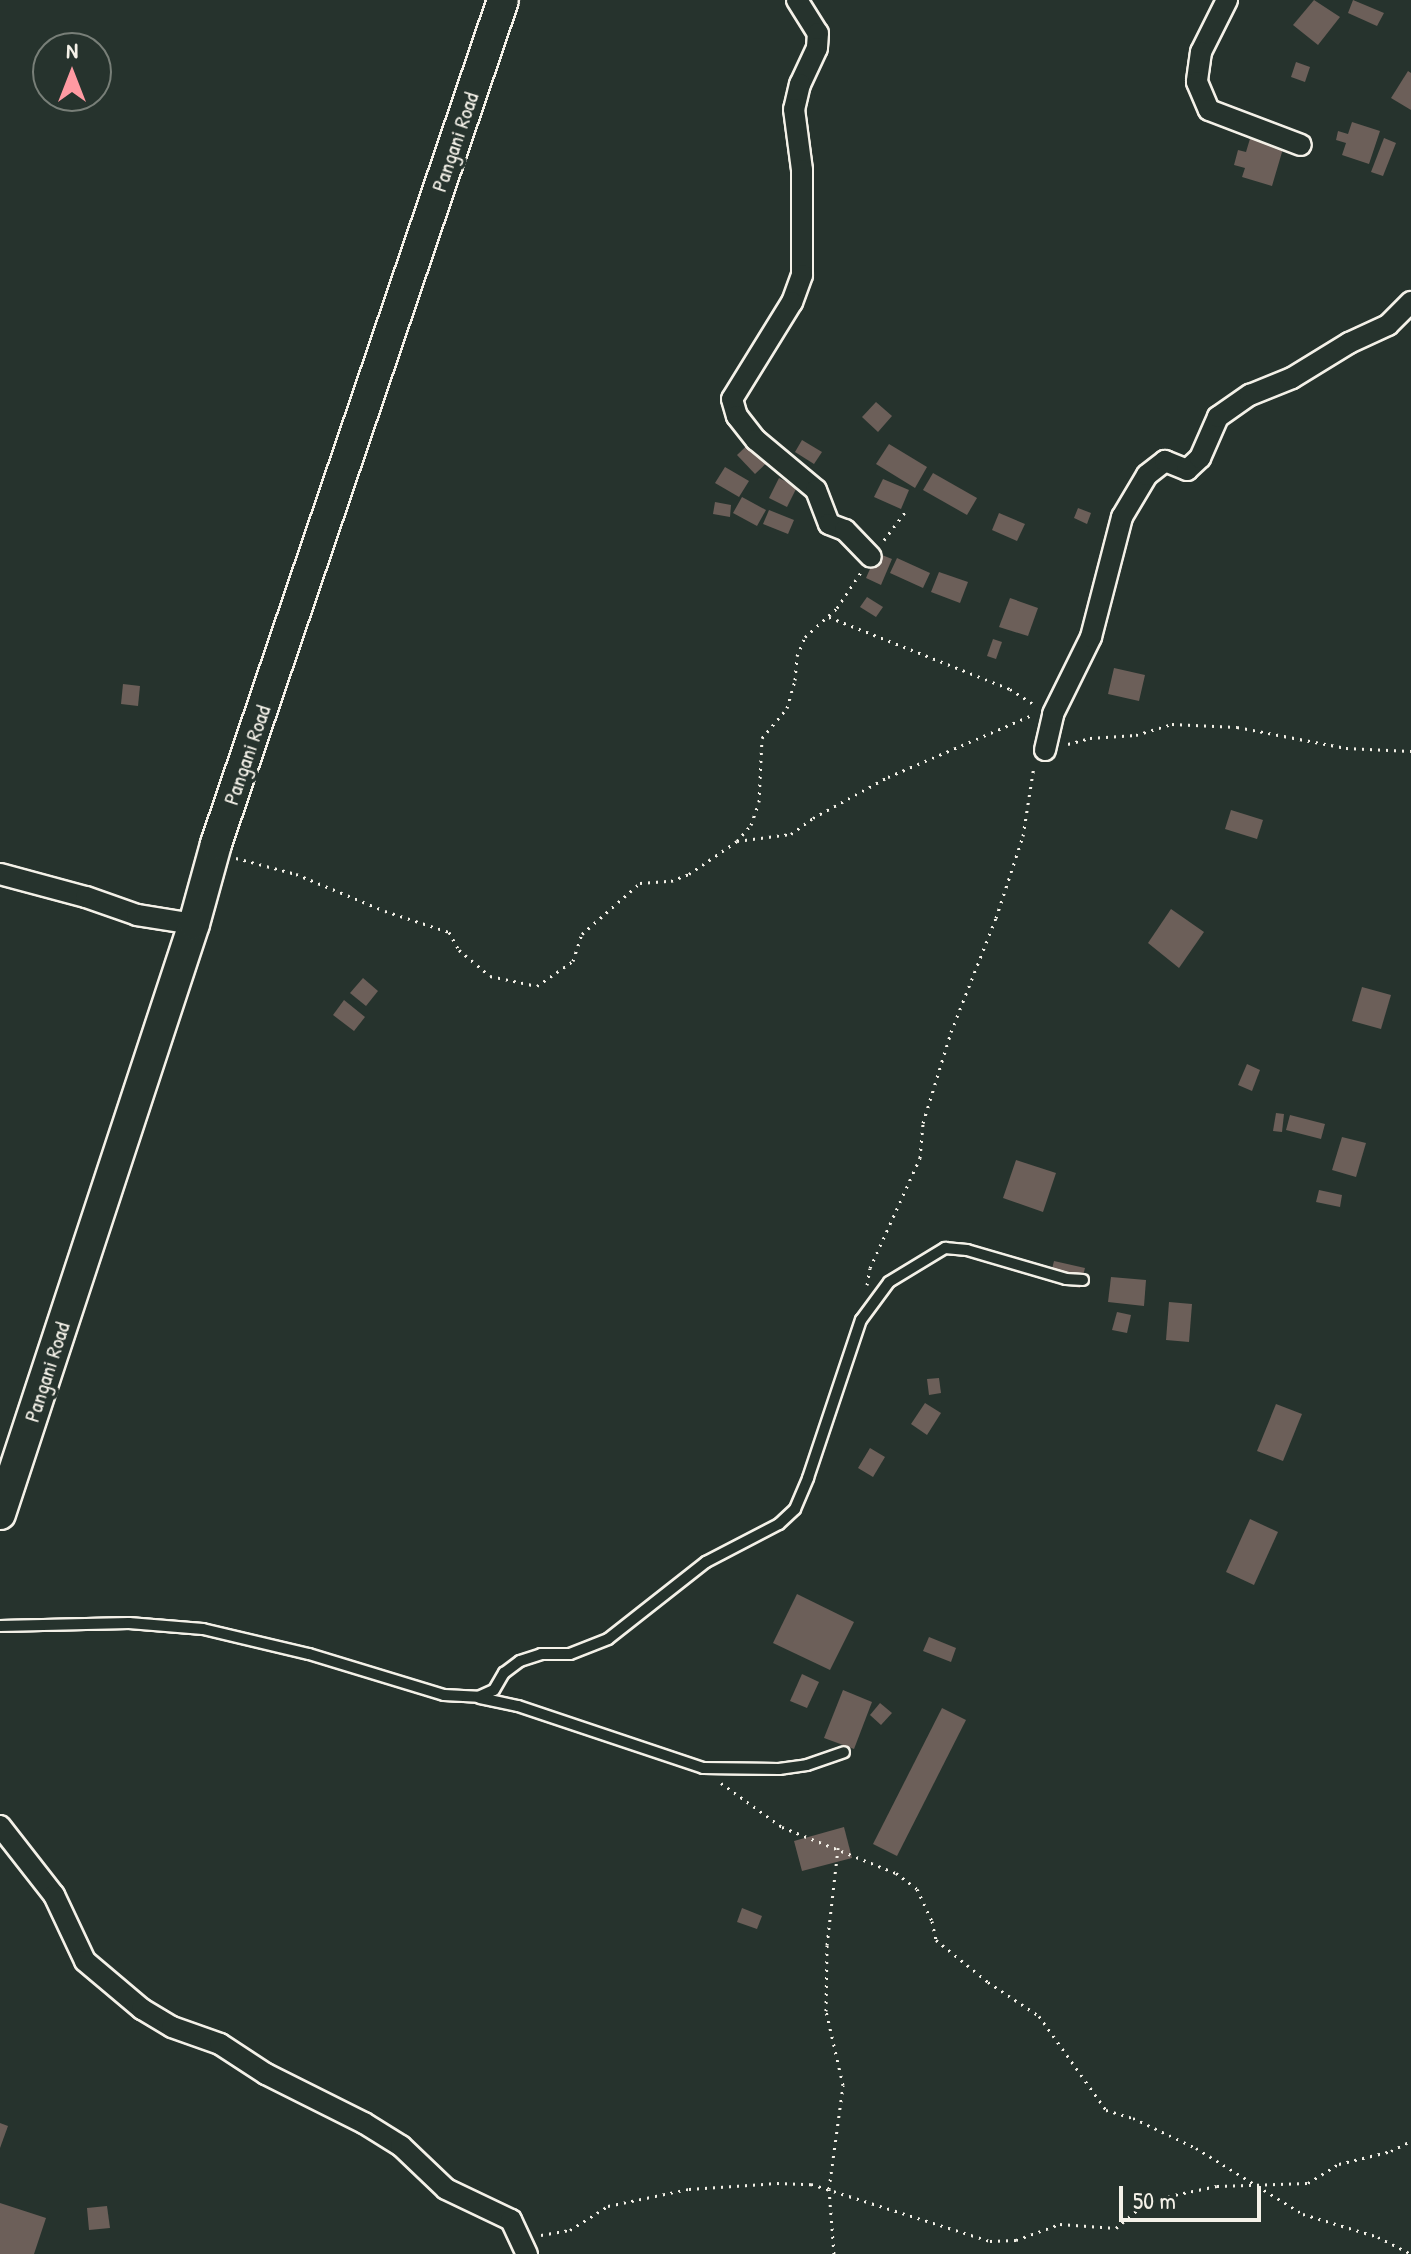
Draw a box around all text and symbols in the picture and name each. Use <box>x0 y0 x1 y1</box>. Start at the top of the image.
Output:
north arrow <box>32 32 112 112</box>
text: N <box>66 35 78 65</box>
street label: Pangani Road <box>426 89 484 195</box>
street label: Pangani Road <box>218 702 276 808</box>
street label: Pangani Road <box>18 1319 76 1425</box>
scale bar <box>1123 2170 1265 2220</box>
text: 50 m <box>1133 2184 1176 2216</box>

